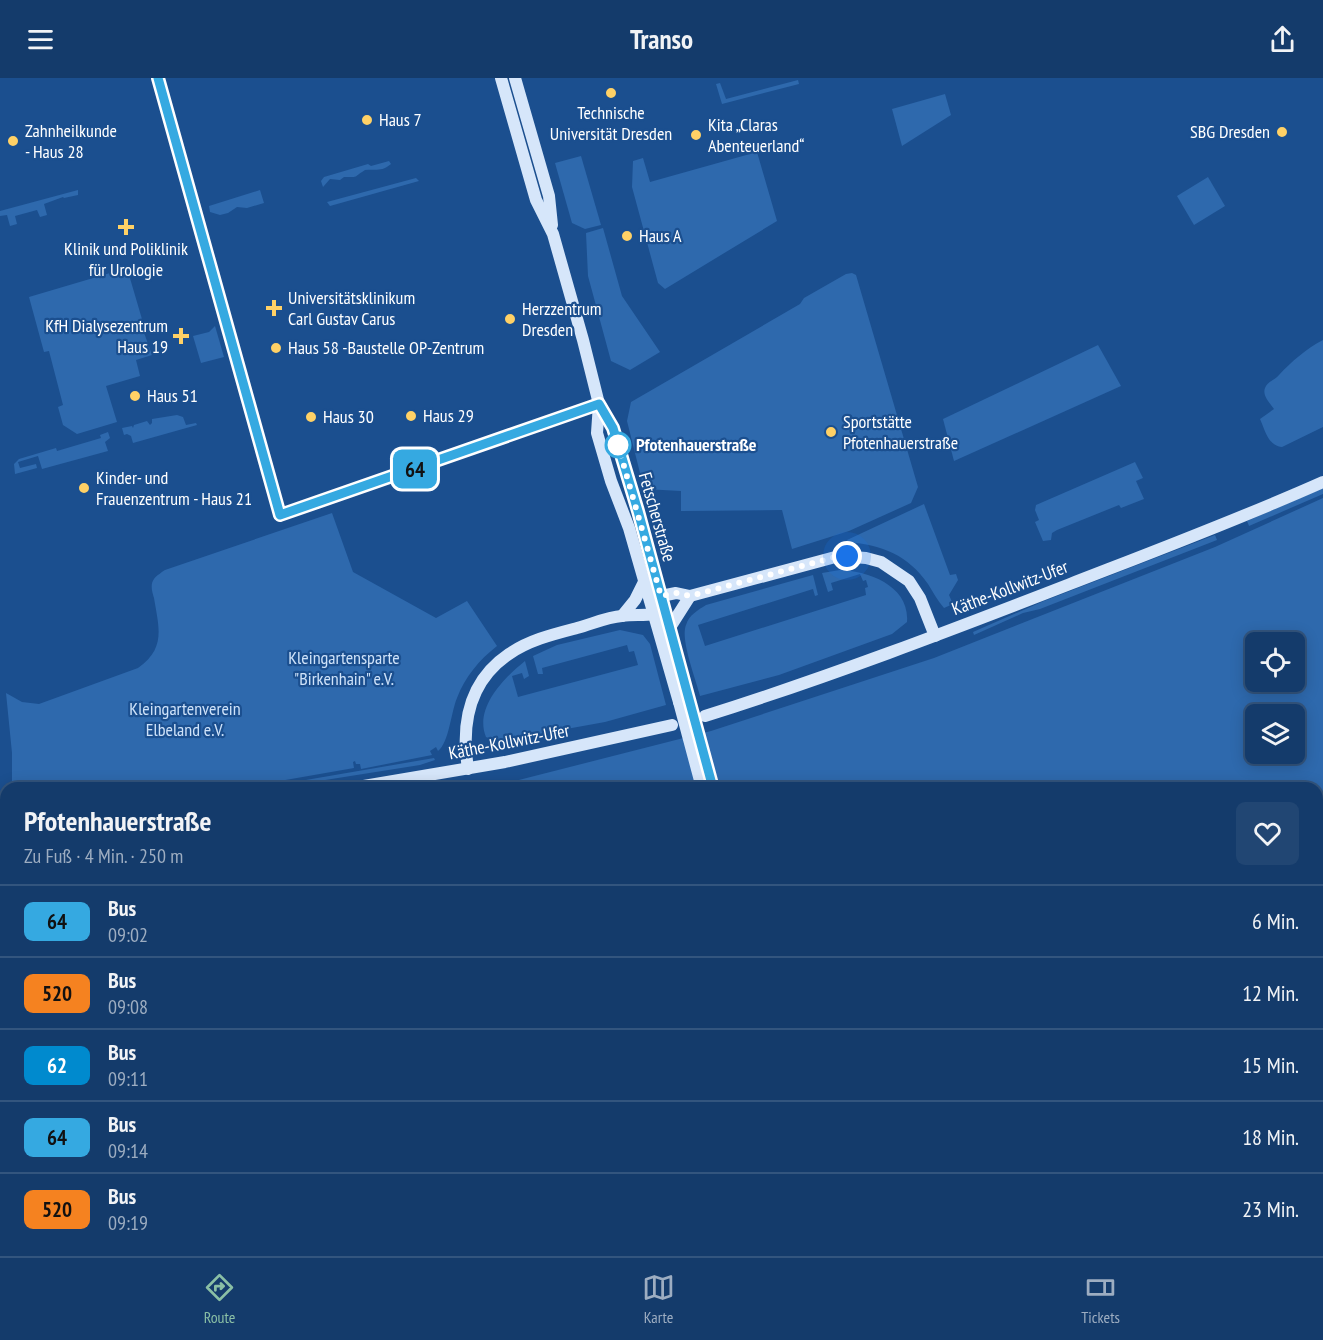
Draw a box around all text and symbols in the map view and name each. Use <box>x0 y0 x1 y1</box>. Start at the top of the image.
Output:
text: Transo <box>630 22 693 56</box>
icon: menu <box>24 23 57 56</box>
icon: share <box>1266 23 1299 56</box>
marker: Technische Universität Dresden <box>604 86 618 100</box>
place label: Technische Universität Dresden <box>550 101 672 145</box>
place label: Haus 7 <box>379 108 422 131</box>
marker: Haus 7 <box>360 113 374 127</box>
place label: Kita „Claras Abenteuerland“ <box>708 113 804 157</box>
place label: Zahnheilkunde - Haus 28 <box>25 119 117 163</box>
place label: SBG Dresden <box>1190 120 1270 143</box>
marker: SBG Dresden <box>1275 125 1289 139</box>
marker: Kita „Claras Abenteuerland“ <box>689 128 703 142</box>
marker: Zahnheilkunde - Haus 28 <box>6 134 20 148</box>
marker: Klinik und Poliklinik für Urologie <box>117 218 135 236</box>
place label: Haus A <box>639 224 682 247</box>
marker: Haus A <box>620 229 634 243</box>
place label: Klinik und Poliklinik für Urologie <box>64 237 188 281</box>
place label: Universitätsklinikum Carl Gustav Carus <box>288 286 415 330</box>
place label: Herzzentrum Dresden <box>522 297 602 341</box>
marker: Universitätsklinikum Carl Gustav Carus <box>265 299 283 317</box>
marker: Herzzentrum Dresden <box>503 312 517 326</box>
place label: KfH Dialysezentrum Haus 19 <box>45 314 168 358</box>
marker: KfH Dialysezentrum Haus 19 <box>172 327 190 345</box>
place label: Haus 58 -Baustelle OP-Zentrum <box>288 336 484 359</box>
marker: Haus 58 -Baustelle OP-Zentrum <box>269 341 283 355</box>
place label: Haus 51 <box>147 384 198 407</box>
marker: Haus 51 <box>128 389 142 403</box>
place label: Haus 29 <box>423 404 474 427</box>
place label: Haus 30 <box>323 405 374 428</box>
marker: Haus 29 <box>404 409 418 423</box>
marker: Haus 30 <box>304 410 318 424</box>
place label: Sportstätte Pfotenhauerstraße <box>843 410 958 454</box>
marker: Sportstätte Pfotenhauerstraße <box>824 425 838 439</box>
marker: Pfotenhauerstraße <box>605 432 631 458</box>
place label: Pfotenhauerstraße <box>636 433 757 456</box>
line badge: 64 <box>388 450 442 488</box>
text: 64 <box>405 456 425 483</box>
place label: Kinder- und Frauenzentrum - Haus 21 <box>96 466 252 510</box>
street label: Fetscherstraße <box>634 469 681 564</box>
marker: Kinder- und Frauenzentrum - Haus 21 <box>77 481 91 495</box>
your location <box>832 541 862 571</box>
street label: Käthe-Kollwitz-Ufer <box>948 555 1071 620</box>
map controls <box>1245 632 1305 764</box>
button: locate <box>1245 632 1305 692</box>
park label: Kleingartensparte "Birkenhain" e.V. <box>288 646 400 690</box>
park label: Kleingartenverein Elbeland e.V. <box>129 697 241 741</box>
button: layers <box>1245 704 1305 764</box>
street label: Käthe-Kollwitz-Ufer <box>446 718 571 765</box>
text: Pfotenhauerstraße <box>24 802 212 839</box>
button: heart <box>1236 802 1299 865</box>
text: Zu Fuß · 4 Min. · 250 m <box>24 843 183 869</box>
text: Bus <box>108 894 136 922</box>
text: 6 Min. <box>1252 907 1299 935</box>
text: 64 <box>47 908 67 935</box>
text: 09:02 <box>108 922 148 948</box>
text: Bus <box>108 966 136 994</box>
text: 12 Min. <box>1242 979 1299 1007</box>
text: 520 <box>42 980 72 1007</box>
text: 09:08 <box>108 994 148 1020</box>
text: Bus <box>108 1038 136 1066</box>
text: 15 Min. <box>1242 1051 1299 1079</box>
text: 62 <box>47 1052 67 1079</box>
text: 09:11 <box>108 1066 148 1092</box>
text: Bus <box>108 1110 136 1138</box>
text: 18 Min. <box>1242 1123 1299 1151</box>
text: 64 <box>47 1124 67 1151</box>
text: 09:14 <box>108 1138 148 1164</box>
text: Bus <box>108 1182 136 1210</box>
text: 23 Min. <box>1242 1195 1299 1223</box>
text: 520 <box>42 1196 72 1223</box>
text: 09:19 <box>108 1210 148 1236</box>
tab: Route <box>203 1271 236 1327</box>
tab: Karte <box>642 1271 675 1327</box>
tab: Tickets <box>1081 1271 1120 1327</box>

